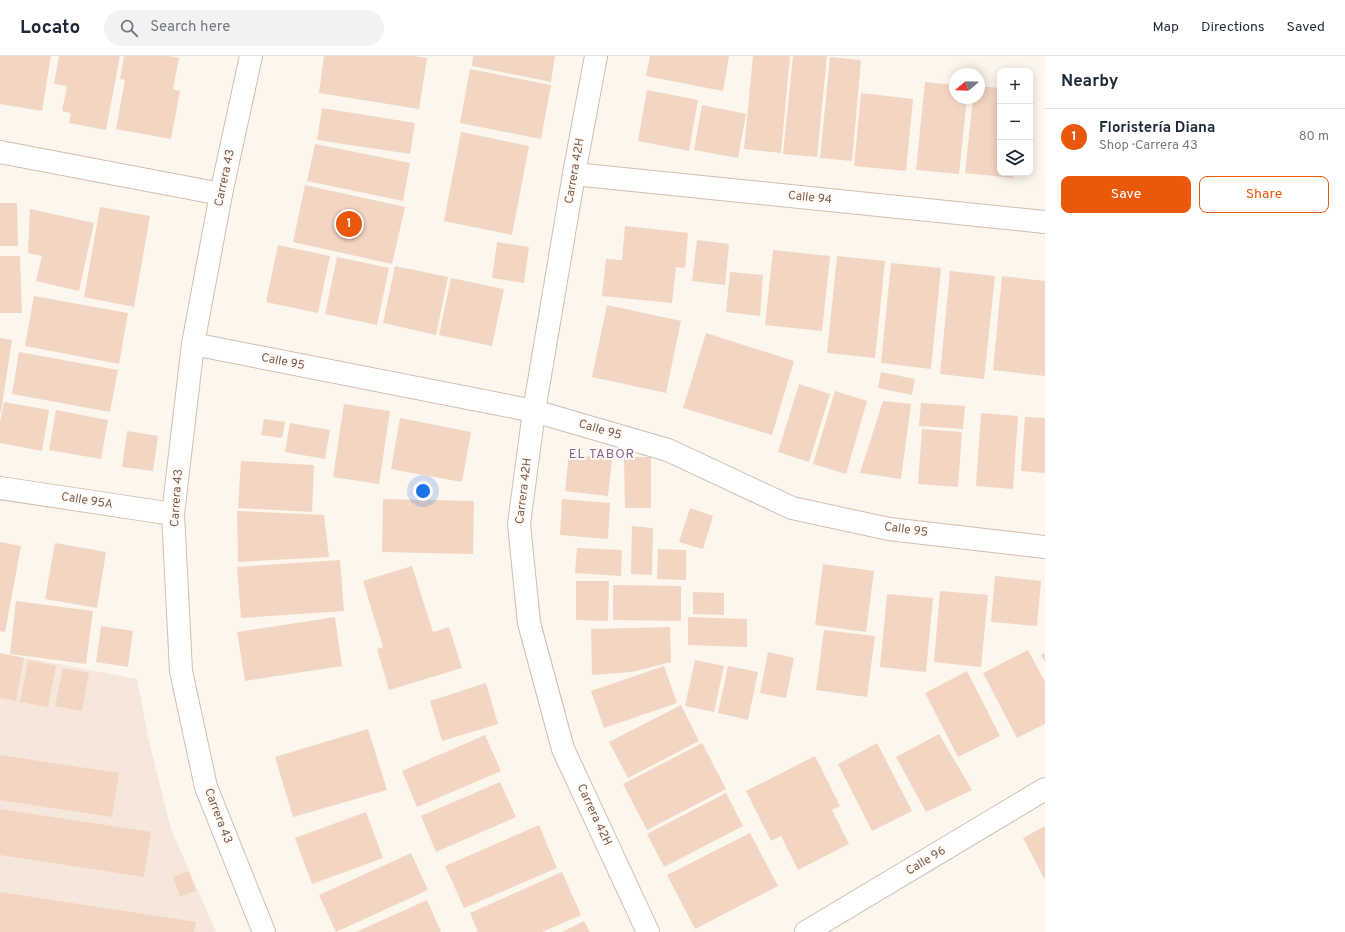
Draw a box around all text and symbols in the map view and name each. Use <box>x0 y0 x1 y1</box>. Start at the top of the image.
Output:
search box <box>104 10 384 46</box>
text: Locato <box>20 16 80 40</box>
icon: search <box>118 17 140 39</box>
text: Search here <box>150 18 230 37</box>
text: Map <box>1153 19 1179 36</box>
text: Directions <box>1201 19 1265 36</box>
text: Saved <box>1287 19 1325 36</box>
north arrow <box>949 68 985 104</box>
map controls <box>997 68 1033 176</box>
button: + <box>997 68 1033 104</box>
text: Nearby <box>1061 71 1118 93</box>
button: − <box>997 104 1033 140</box>
text: Floristería Diana <box>1099 119 1215 138</box>
text: 1 <box>1071 129 1077 145</box>
text: 80 m <box>1299 129 1329 145</box>
street label: Carrera 42H <box>561 137 589 205</box>
text: Shop · Carrera 43 <box>1099 138 1198 154</box>
button: layers <box>997 140 1033 176</box>
street label: Carrera 43 <box>211 148 239 208</box>
button: Save <box>1061 176 1191 213</box>
button: Share <box>1199 176 1329 213</box>
street label: Calle 94 <box>787 188 833 208</box>
pin: 1 <box>336 209 362 239</box>
street label: Calle 95 <box>260 350 306 374</box>
street label: Calle 95 <box>577 416 623 444</box>
district label: EL TABOR <box>569 447 635 463</box>
street label: Carrera 42H <box>512 457 536 525</box>
street label: Carrera 43 <box>167 468 187 528</box>
your location <box>413 481 433 501</box>
street label: Calle 95A <box>60 489 114 513</box>
street label: Calle 95 <box>883 519 929 541</box>
street label: Carrera 42H <box>573 781 615 849</box>
street label: Carrera 43 <box>200 786 236 846</box>
street label: Calle 96 <box>903 843 949 879</box>

